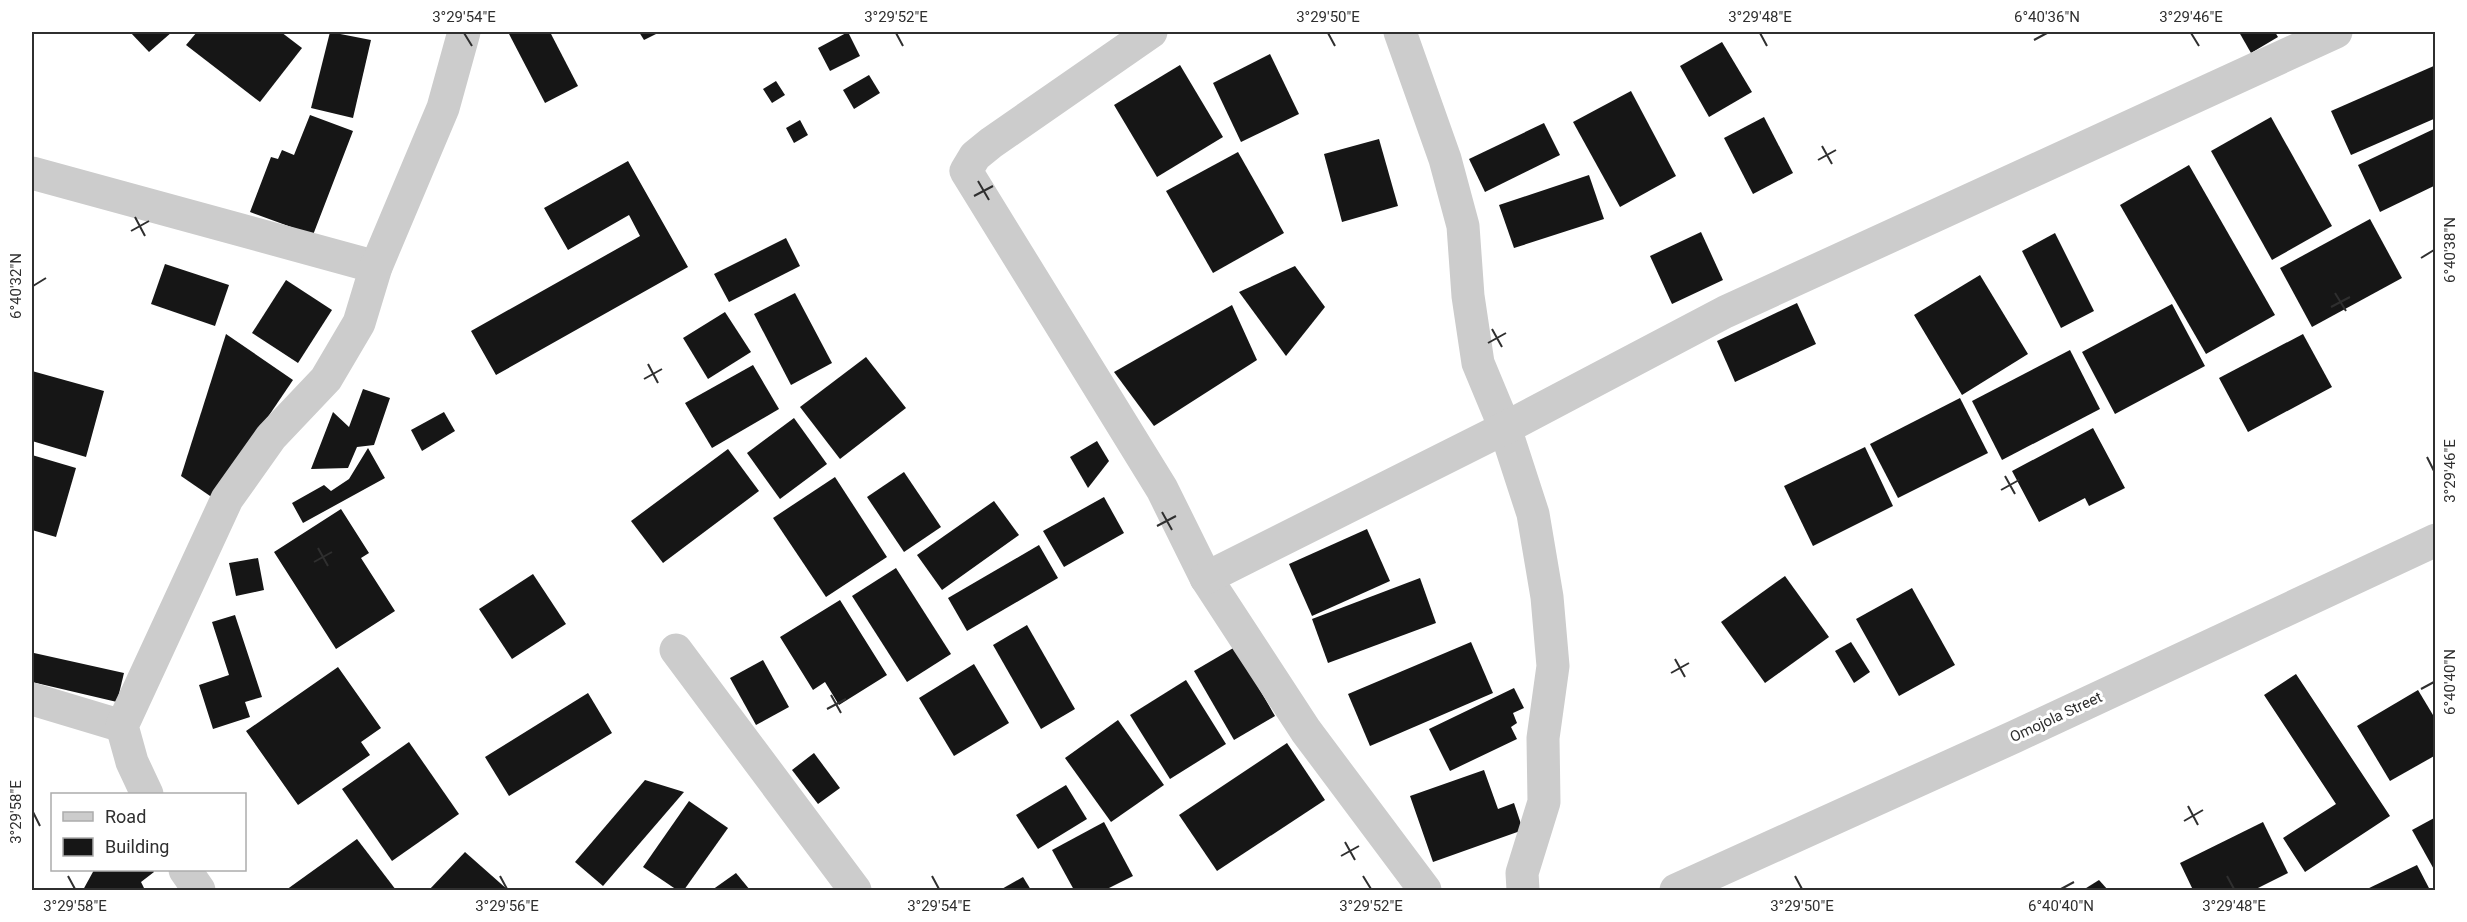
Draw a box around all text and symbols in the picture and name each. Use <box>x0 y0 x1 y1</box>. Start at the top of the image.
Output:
text: 3°29'54"E <box>432 8 496 26</box>
text: 3°29'52"E <box>864 8 928 26</box>
text: 3°29'50"E <box>1296 8 1360 26</box>
text: 3°29'48"E <box>1728 8 1792 26</box>
text: 6°40'36"N <box>2014 8 2080 26</box>
text: 3°29'46"E <box>2159 8 2223 26</box>
text: 6°40'38"N <box>2441 217 2459 283</box>
text: 6°40'32"N <box>7 253 25 319</box>
text: 3°29'46"E <box>2441 439 2459 503</box>
text: 6°40'40"N <box>2441 649 2459 715</box>
street label: Omojola Street <box>2007 688 2105 746</box>
text: 3°29'58"E <box>7 780 25 844</box>
legend <box>51 793 246 871</box>
text: Road <box>105 806 146 827</box>
text: Building <box>105 836 169 857</box>
text: 3°29'58"E <box>43 897 107 915</box>
text: 3°29'56"E <box>475 897 539 915</box>
text: 3°29'54"E <box>907 897 971 915</box>
text: 3°29'52"E <box>1339 897 1403 915</box>
text: 3°29'50"E <box>1770 897 1834 915</box>
text: 6°40'40"N <box>2028 897 2094 915</box>
text: 3°29'48"E <box>2202 897 2266 915</box>

